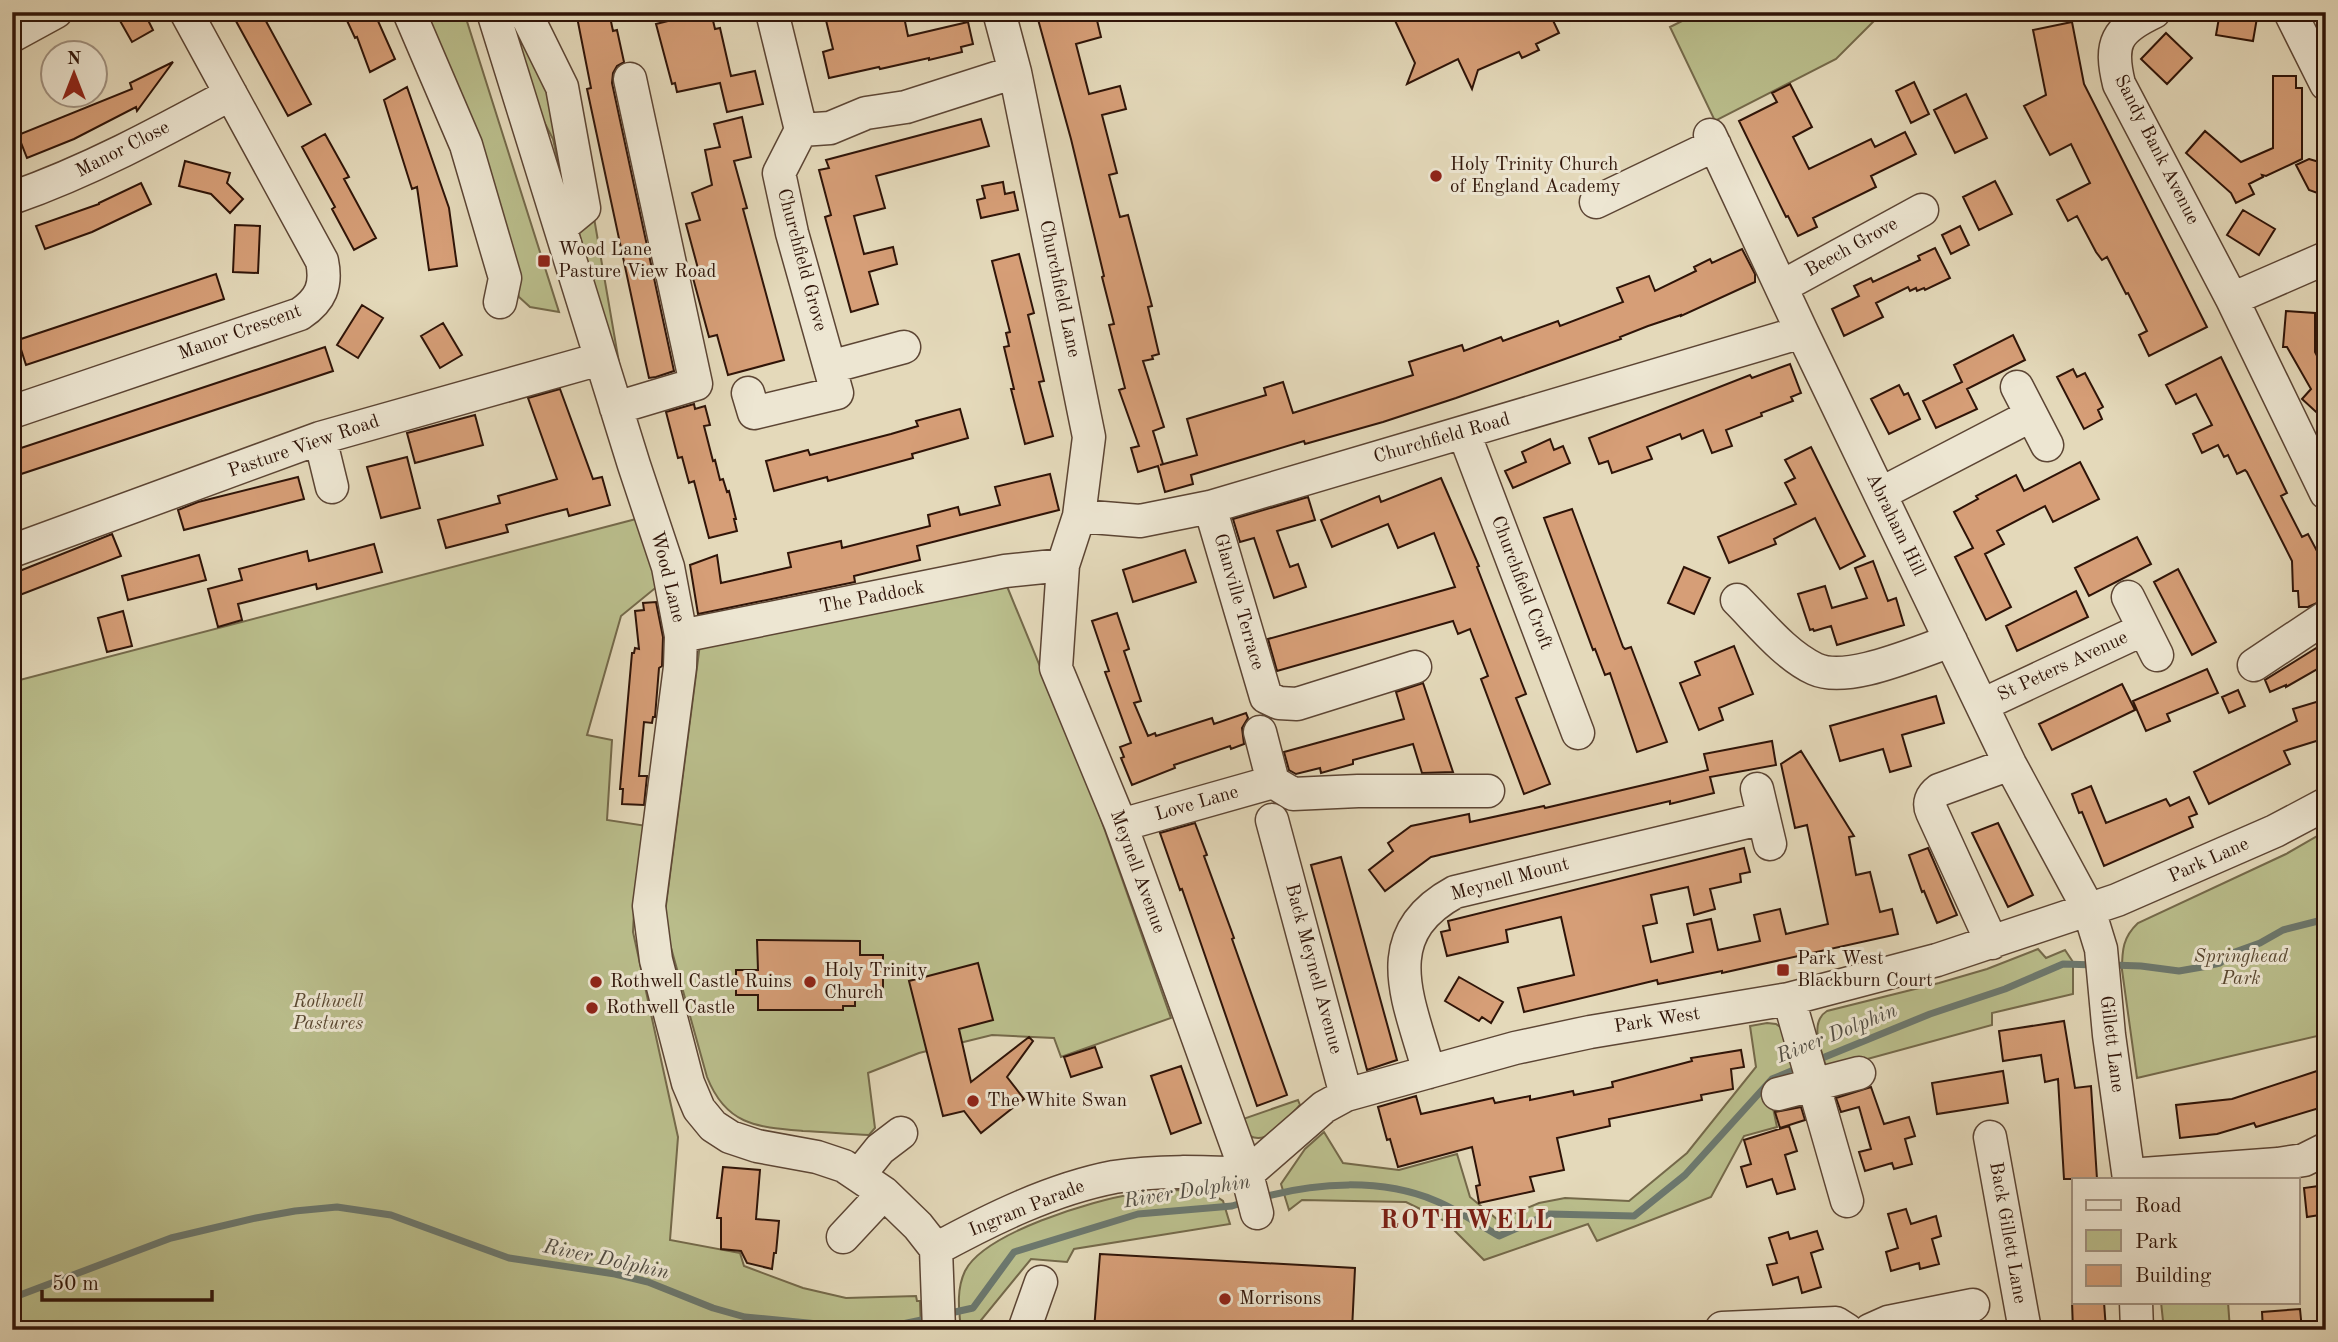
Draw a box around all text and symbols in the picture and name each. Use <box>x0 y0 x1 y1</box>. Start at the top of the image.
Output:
north arrow <box>38 38 108 108</box>
text: N <box>67 50 82 69</box>
street label: Sandy Bank Avenue <box>2110 72 2202 228</box>
street label: Manor Close <box>73 118 173 182</box>
place label: Holy Trinity Church of England Academy <box>1450 156 1621 197</box>
marker: Holy Trinity Church of England Academy <box>1428 168 1444 184</box>
street label: Churchfield Grove <box>773 187 829 333</box>
street label: Beech Grove <box>1803 215 1901 281</box>
street label: Churchfield Lane <box>1035 219 1083 359</box>
place label: Wood Lane Pasture View Road <box>558 241 717 282</box>
marker: Wood Lane Pasture View Road <box>536 253 552 269</box>
street label: Manor Crescent <box>176 302 304 364</box>
street label: Churchfield Road <box>1372 410 1513 468</box>
street label: Pasture View Road <box>226 412 382 482</box>
street label: Abraham Hill <box>1862 471 1928 579</box>
street label: Churchfield Croft <box>1487 513 1555 653</box>
street label: Wood Lane <box>646 529 688 625</box>
street label: Glanville Terrace <box>1209 532 1267 672</box>
street label: The Paddock <box>818 578 926 618</box>
street label: St Peters Avenue <box>1995 628 2131 706</box>
street label: Love Lane <box>1153 783 1241 825</box>
street label: Meynell Avenue <box>1106 808 1168 936</box>
street label: Park Lane <box>2166 835 2252 887</box>
street label: Meynell Mount <box>1449 855 1571 905</box>
street label: Back Meynell Avenue <box>1281 882 1345 1056</box>
park label: Springhead Park <box>2194 948 2289 989</box>
place label: Park West Blackburn Court <box>1797 950 1933 991</box>
place label: Holy Trinity Church <box>824 962 928 1003</box>
marker: Park West Blackburn Court <box>1775 962 1791 978</box>
place label: Rothwell Castle Ruins <box>610 973 792 992</box>
marker: Rothwell Castle Ruins <box>588 974 604 990</box>
marker: Holy Trinity Church <box>802 974 818 990</box>
park label: Rothwell Pastures <box>292 993 364 1034</box>
street label: Gillett Lane <box>2096 994 2126 1094</box>
place label: Rothwell Castle <box>606 999 735 1018</box>
marker: Rothwell Castle <box>584 1000 600 1016</box>
water label: River Dolphin <box>1773 1000 1900 1068</box>
street label: Park West <box>1613 1005 1701 1037</box>
place label: The White Swan <box>987 1092 1127 1111</box>
marker: The White Swan <box>965 1093 981 1109</box>
street label: Back Gillett Lane <box>1985 1161 2029 1305</box>
water label: River Dolphin <box>1121 1172 1252 1213</box>
street label: Ingram Parade <box>966 1177 1088 1241</box>
legend <box>2072 1178 2300 1304</box>
text: Road <box>2135 1196 2182 1217</box>
district label: ROTHWELL <box>1380 1208 1554 1234</box>
text: Park <box>2135 1232 2178 1253</box>
water label: River Dolphin <box>540 1236 671 1284</box>
scale bar <box>42 1258 212 1302</box>
text: Building <box>2135 1266 2212 1287</box>
text: 50 m <box>52 1274 99 1295</box>
place label: Morrisons <box>1239 1290 1321 1309</box>
marker: Morrisons <box>1217 1291 1233 1307</box>

